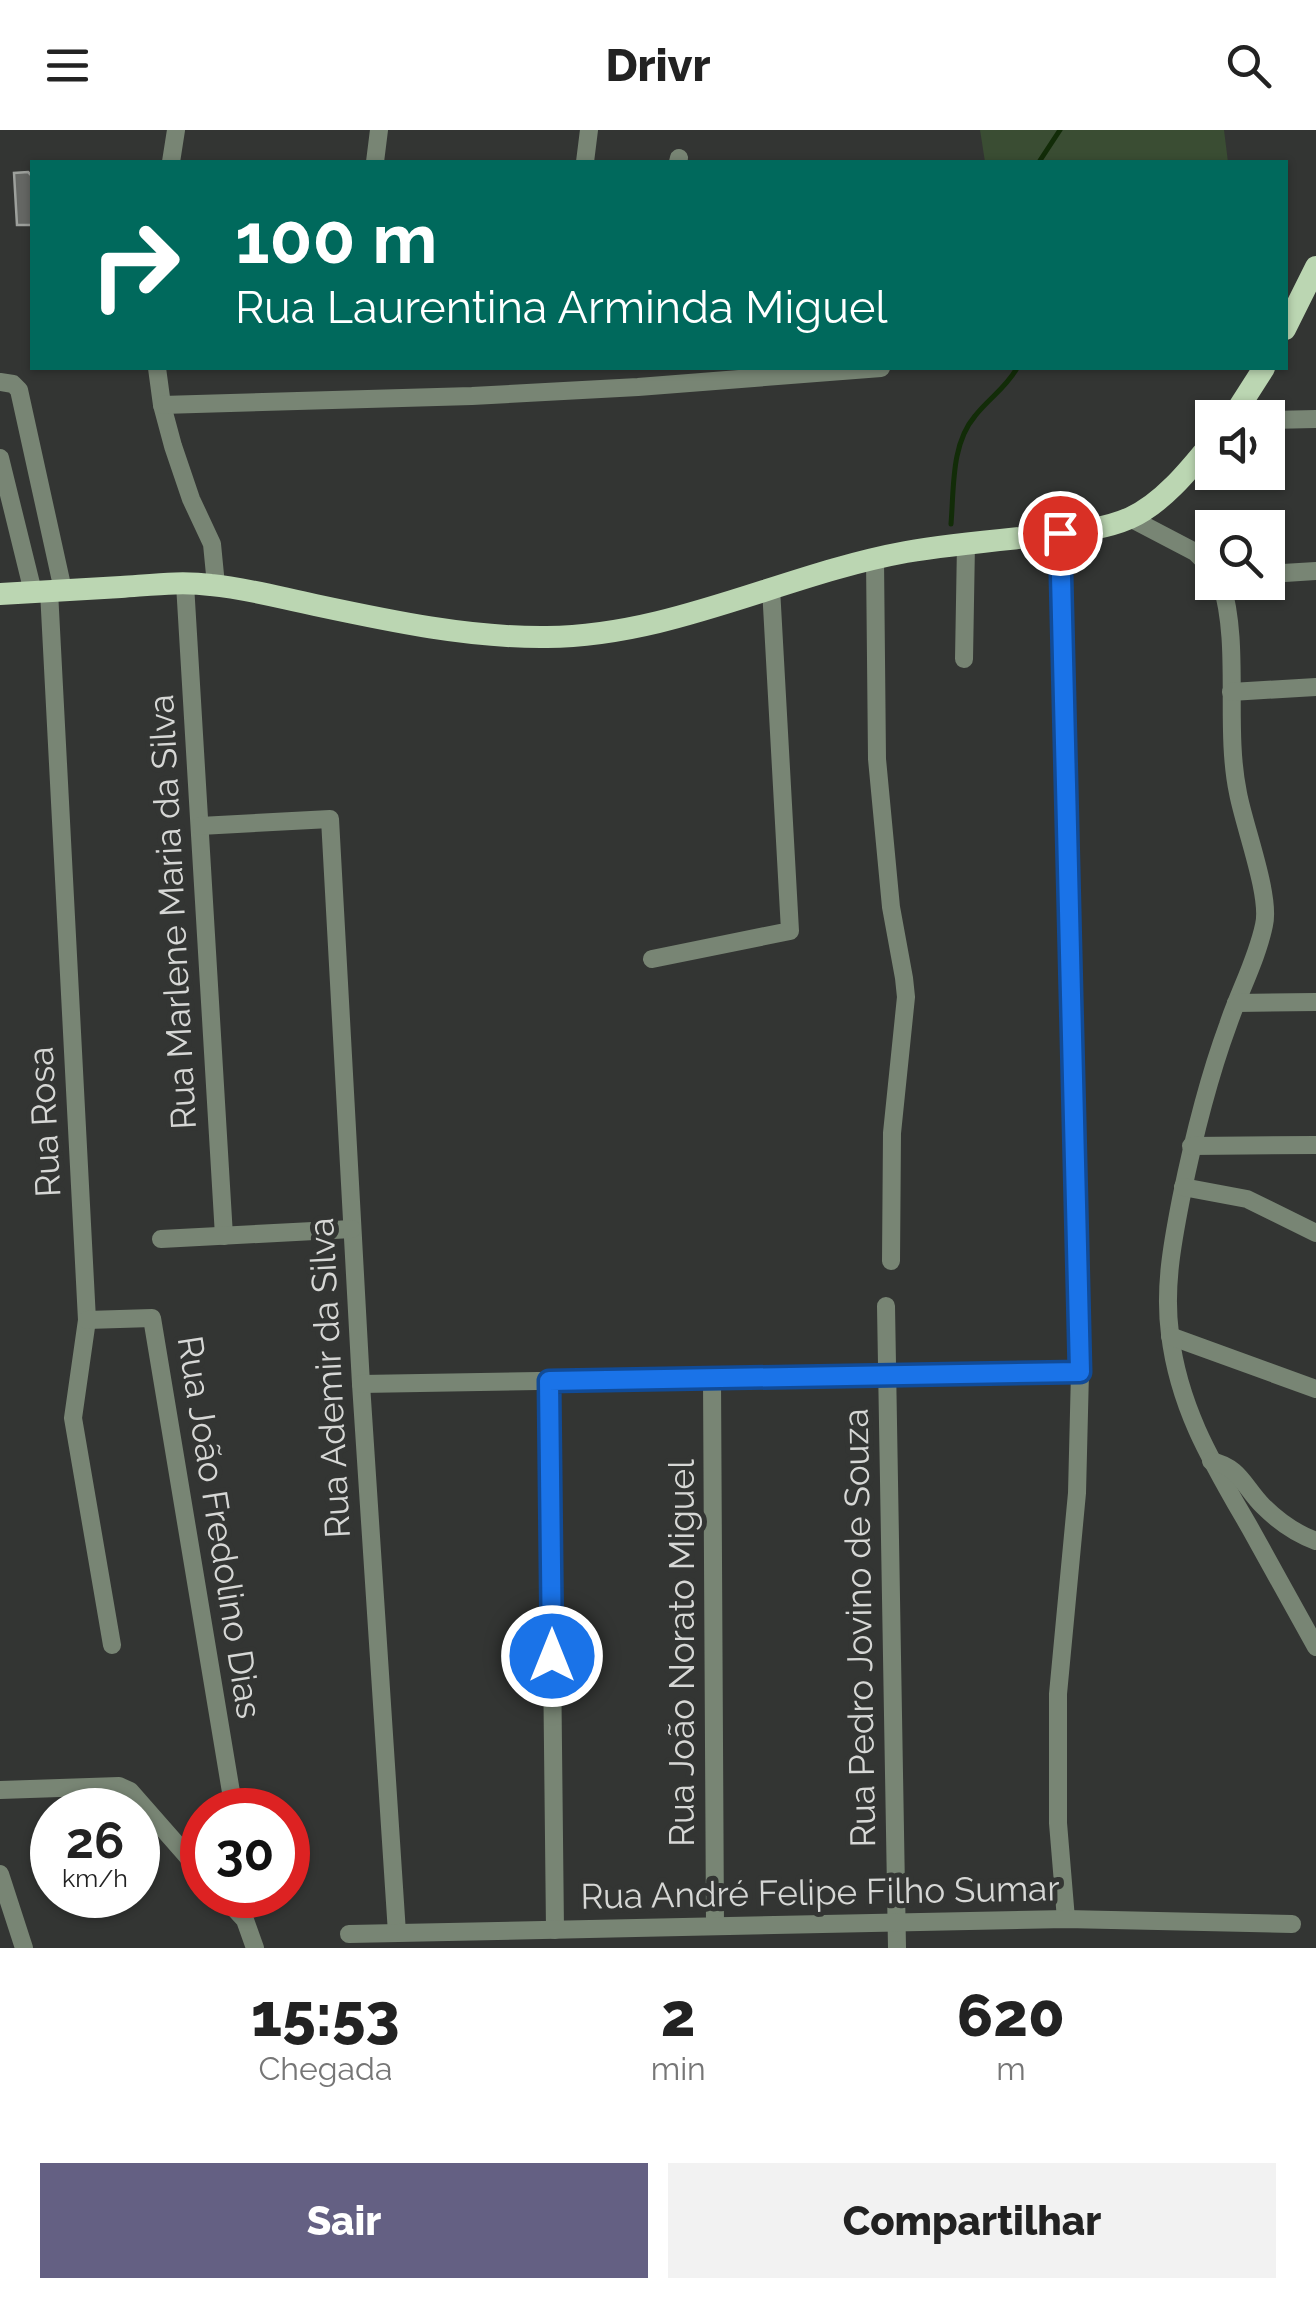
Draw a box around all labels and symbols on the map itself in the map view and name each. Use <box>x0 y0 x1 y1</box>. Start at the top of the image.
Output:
pin <box>1018 491 1103 576</box>
street label: Rua Marlene Maria da Silva <box>140 693 204 1131</box>
street label: Rua Rosa <box>20 1046 68 1198</box>
street label: Rua Ademir da Silva <box>300 1217 358 1539</box>
street label: Rua João Fredolino Dias <box>170 1333 270 1721</box>
street label: Rua Pedro Jovino de Souza <box>835 1408 883 1848</box>
street label: Rua João Norato Miguel <box>661 1459 702 1847</box>
position arrow <box>500 1604 604 1708</box>
speed limit sign: 30 <box>180 1788 310 1918</box>
street label: Rua André Felipe Filho Sumar <box>580 1867 1060 1917</box>

